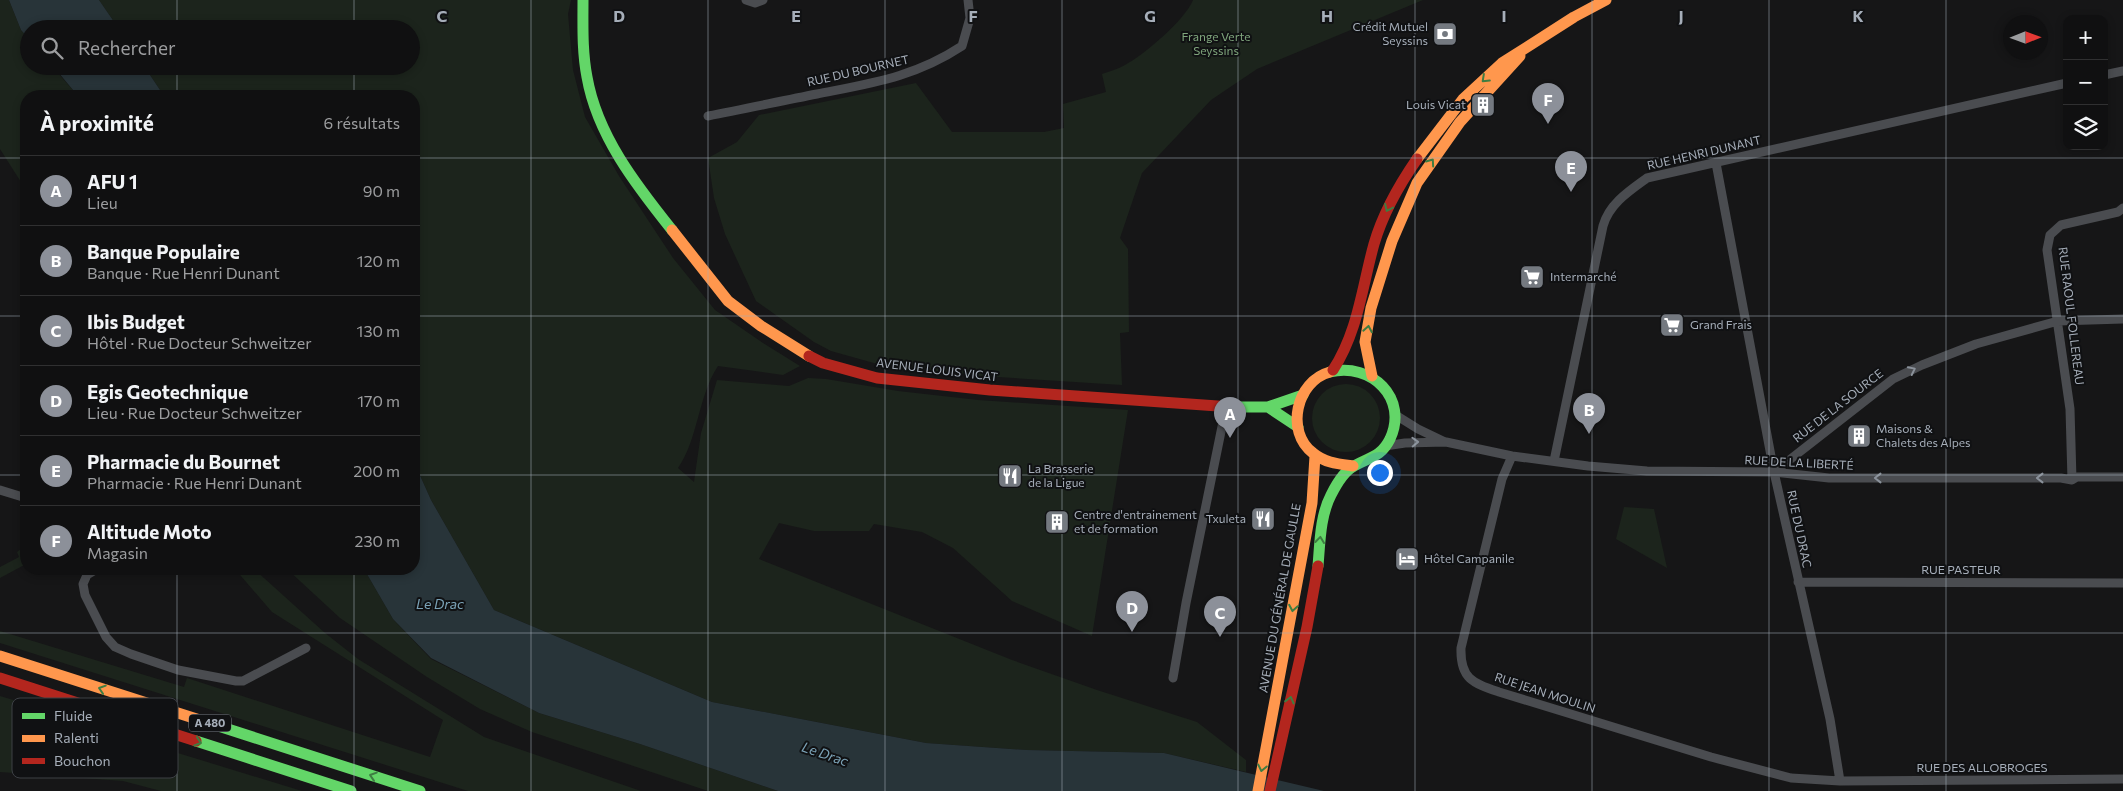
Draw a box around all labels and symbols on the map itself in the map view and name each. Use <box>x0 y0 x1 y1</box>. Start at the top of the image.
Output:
text: C <box>437 6 448 25</box>
text: D <box>613 6 625 25</box>
text: E <box>791 6 801 25</box>
text: F <box>968 6 978 25</box>
text: G <box>1144 6 1156 25</box>
text: H <box>1321 6 1333 25</box>
text: I <box>1501 6 1507 25</box>
text: J <box>1678 6 1684 25</box>
text: K <box>1852 6 1864 25</box>
north arrow <box>2003 15 2048 60</box>
place label: Crédit Mutuel Seyssins <box>1352 19 1428 47</box>
bank icon: Crédit Mutuel Seyssins <box>1432 21 1458 47</box>
park label: Frange Verte Seyssins <box>1181 29 1251 57</box>
street label: RUE DU BOURNET <box>805 51 910 89</box>
one-way arrow <box>1482 73 1491 82</box>
pin: F <box>1532 83 1564 124</box>
building icon: Louis Vicat <box>1470 92 1496 118</box>
place label: Louis Vicat <box>1406 97 1466 111</box>
street label: RUE HENRI DUNANT <box>1645 132 1762 172</box>
pin: E <box>1555 151 1587 192</box>
one-way arrow <box>1425 158 1434 167</box>
one-way arrow <box>1384 203 1394 212</box>
street label: RUE RAOUL FOLLEREAU <box>2057 246 2087 386</box>
supermarket icon: Intermarché <box>1519 264 1545 290</box>
place label: Intermarché <box>1550 269 1617 283</box>
supermarket icon: Grand Frais <box>1659 312 1685 338</box>
place label: Grand Frais <box>1690 317 1752 331</box>
one-way arrow <box>1362 324 1372 333</box>
street label: AVENUE LOUIS VICAT <box>875 355 999 383</box>
street label: RUE DE LA SOURCE <box>1790 366 1885 445</box>
one-way arrow <box>1906 366 1915 376</box>
pin: B <box>1573 393 1605 434</box>
pin: A <box>1214 397 1246 438</box>
place label: Maisons & Chalets des Alpes <box>1876 421 1971 449</box>
building icon: Maisons & Chalets des Alpes <box>1846 423 1872 449</box>
one-way arrow <box>1412 437 1420 448</box>
street label: RUE DE LA LIBERTÉ <box>1744 452 1854 472</box>
your location <box>1367 460 1393 486</box>
place label: La Brasserie de la Ligue <box>1028 461 1094 489</box>
restaurant icon: La Brasserie de la Ligue <box>997 463 1023 489</box>
one-way arrow <box>1873 473 1881 483</box>
one-way arrow <box>2036 473 2044 483</box>
street label: RUE DU DRAC <box>1785 489 1815 569</box>
street label: AVENUE DU GÉNÉRAL DE GAULLE <box>1255 502 1303 694</box>
restaurant icon: Txuleta <box>1250 506 1276 532</box>
place label: Centre d'entrainement et de formation <box>1074 507 1197 535</box>
building icon: Centre d'entrainement et de formation <box>1044 509 1070 535</box>
place label: Txuleta <box>1206 511 1246 525</box>
one-way arrow <box>1315 536 1325 545</box>
hotel icon: Hôtel Campanile <box>1394 546 1420 572</box>
place label: Hôtel Campanile <box>1424 551 1514 565</box>
street label: RUE PASTEUR <box>1921 562 2001 576</box>
pin: D <box>1116 591 1148 632</box>
water label: Le Drac <box>416 595 464 612</box>
pin: C <box>1204 596 1236 637</box>
one-way arrow <box>1289 603 1299 612</box>
street label: RUE JEAN MOULIN <box>1493 669 1598 716</box>
one-way arrow <box>98 685 107 695</box>
one-way arrow <box>1284 695 1295 704</box>
legend <box>12 698 178 778</box>
text: Fluide <box>54 707 92 724</box>
road number: A 480 <box>189 714 231 731</box>
text: Ralenti <box>54 729 99 746</box>
one-way arrow <box>193 737 202 747</box>
water label: Le Drac <box>800 738 851 769</box>
text: Bouchon <box>54 752 111 769</box>
street label: RUE DES ALLOBROGES <box>1916 760 2048 774</box>
one-way arrow <box>1258 763 1268 772</box>
one-way arrow <box>370 772 378 782</box>

